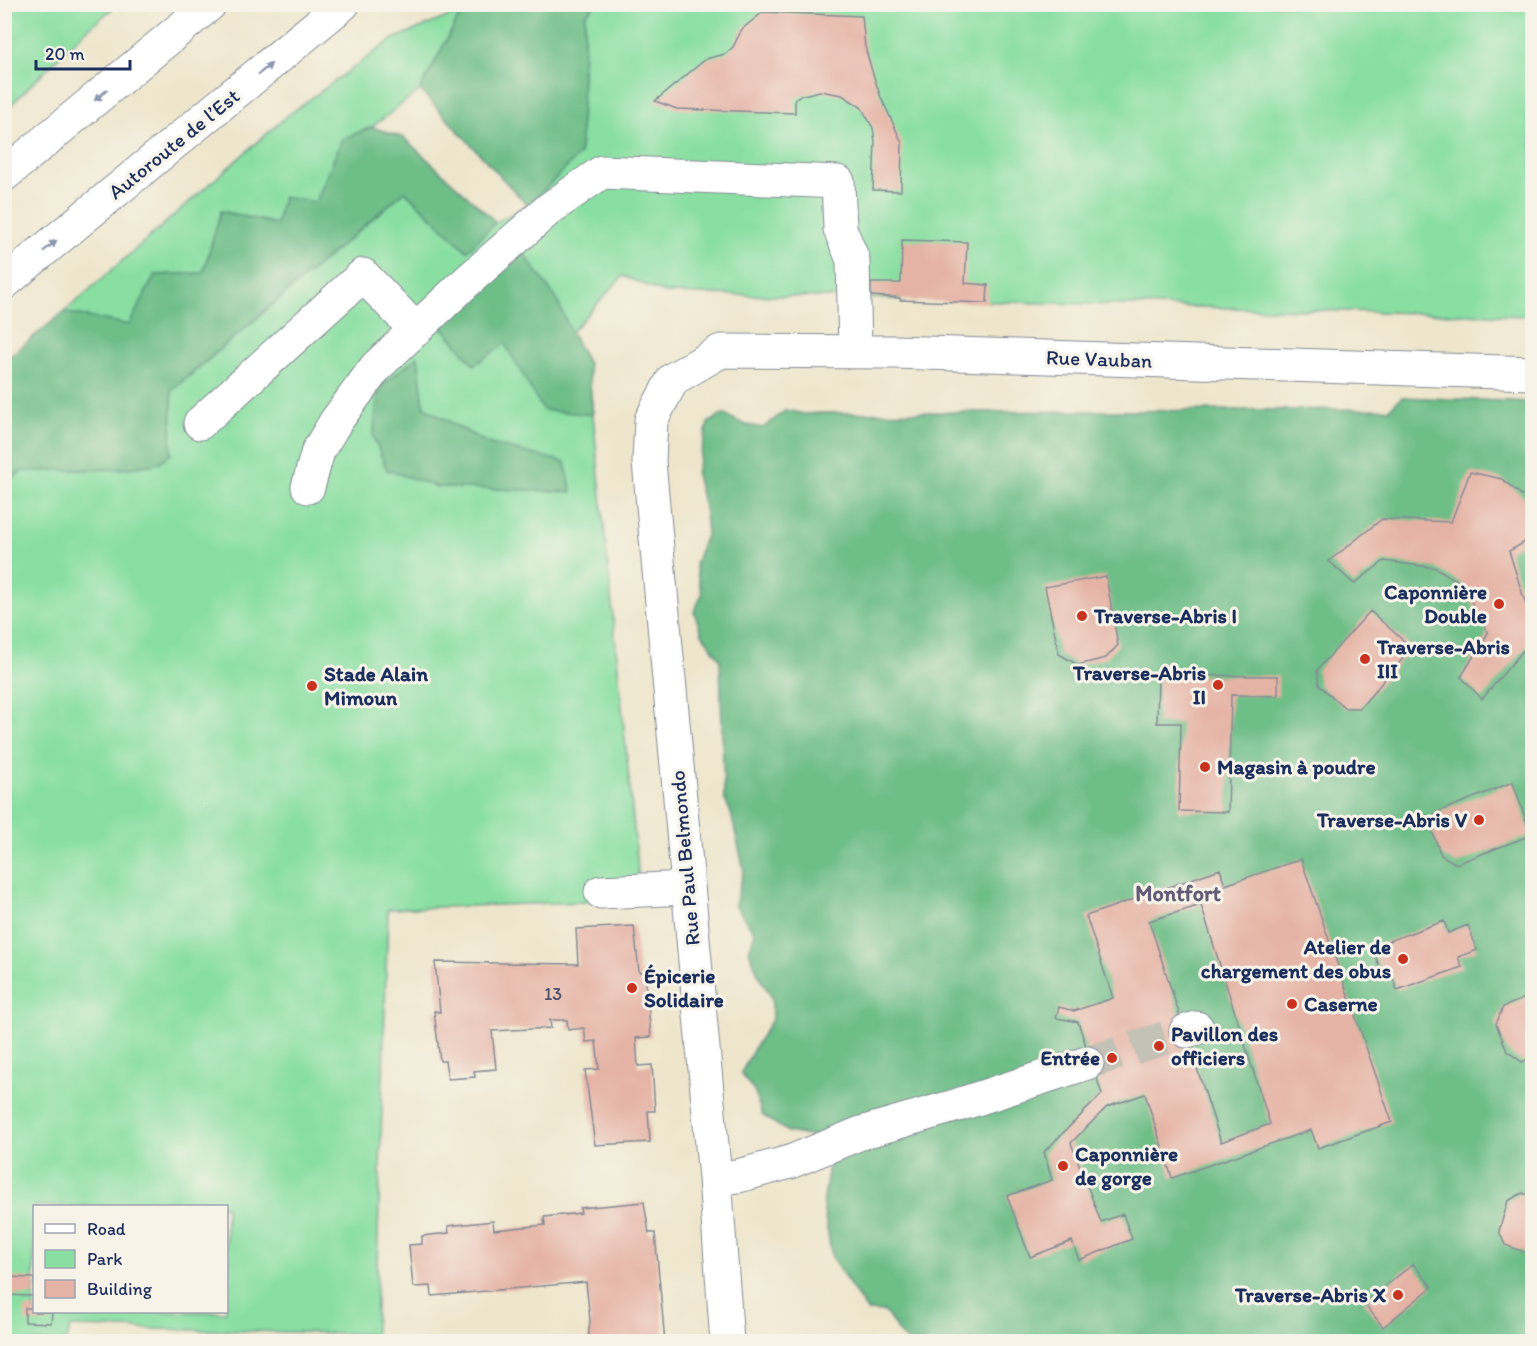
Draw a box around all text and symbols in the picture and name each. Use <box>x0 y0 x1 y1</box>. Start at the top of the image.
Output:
scale bar <box>36 33 130 71</box>
text: 20 m <box>45 43 85 65</box>
one-way arrow <box>257 62 273 75</box>
street label: Autoroute de l’Est <box>103 83 244 204</box>
one-way arrow <box>93 89 108 101</box>
one-way arrow <box>42 240 57 253</box>
street label: Rue Vauban <box>1045 344 1153 373</box>
place label: Caponnière Double <box>1384 579 1487 628</box>
marker: Caponnière Double <box>1492 597 1506 611</box>
place label: Traverse-Abris I <box>1093 603 1237 628</box>
marker: Traverse-Abris I <box>1075 609 1089 623</box>
place label: Traverse-Abris III <box>1376 634 1510 683</box>
marker: Traverse-Abris III <box>1358 652 1372 666</box>
place label: Traverse-Abris II <box>1072 660 1206 709</box>
place label: Stade Alain Mimoun <box>324 661 428 710</box>
marker: Traverse-Abris II <box>1211 678 1225 692</box>
marker: Stade Alain Mimoun <box>305 679 319 693</box>
place label: Magasin à poudre <box>1217 754 1376 780</box>
marker: Magasin à poudre <box>1198 760 1212 774</box>
street label: Rue Paul Belmondo <box>664 769 705 947</box>
place label: Traverse-Abris V <box>1316 807 1468 832</box>
marker: Traverse-Abris V <box>1472 813 1486 827</box>
district label: Montfort <box>1135 880 1222 907</box>
place label: Atelier de chargement des obus <box>1201 934 1391 984</box>
marker: Atelier de chargement des obus <box>1396 952 1410 966</box>
place label: Épicerie Solidaire <box>644 963 724 1012</box>
marker: Épicerie Solidaire <box>625 981 639 995</box>
house number: 13 <box>544 983 562 1005</box>
place label: Caserne <box>1304 991 1378 1016</box>
marker: Caserne <box>1285 997 1299 1011</box>
place label: Pavillon des officiers <box>1171 1021 1278 1070</box>
marker: Pavillon des officiers <box>1152 1039 1166 1053</box>
place label: Entrée <box>1040 1045 1100 1070</box>
marker: Entrée <box>1105 1051 1119 1065</box>
place label: Caponnière de gorge <box>1075 1141 1178 1191</box>
marker: Caponnière de gorge <box>1056 1159 1070 1173</box>
legend <box>33 1205 228 1313</box>
text: Road <box>87 1218 126 1240</box>
text: Park <box>87 1248 122 1270</box>
text: Building <box>87 1278 153 1300</box>
place label: Traverse-Abris X <box>1234 1282 1387 1307</box>
marker: Traverse-Abris X <box>1391 1288 1405 1302</box>

